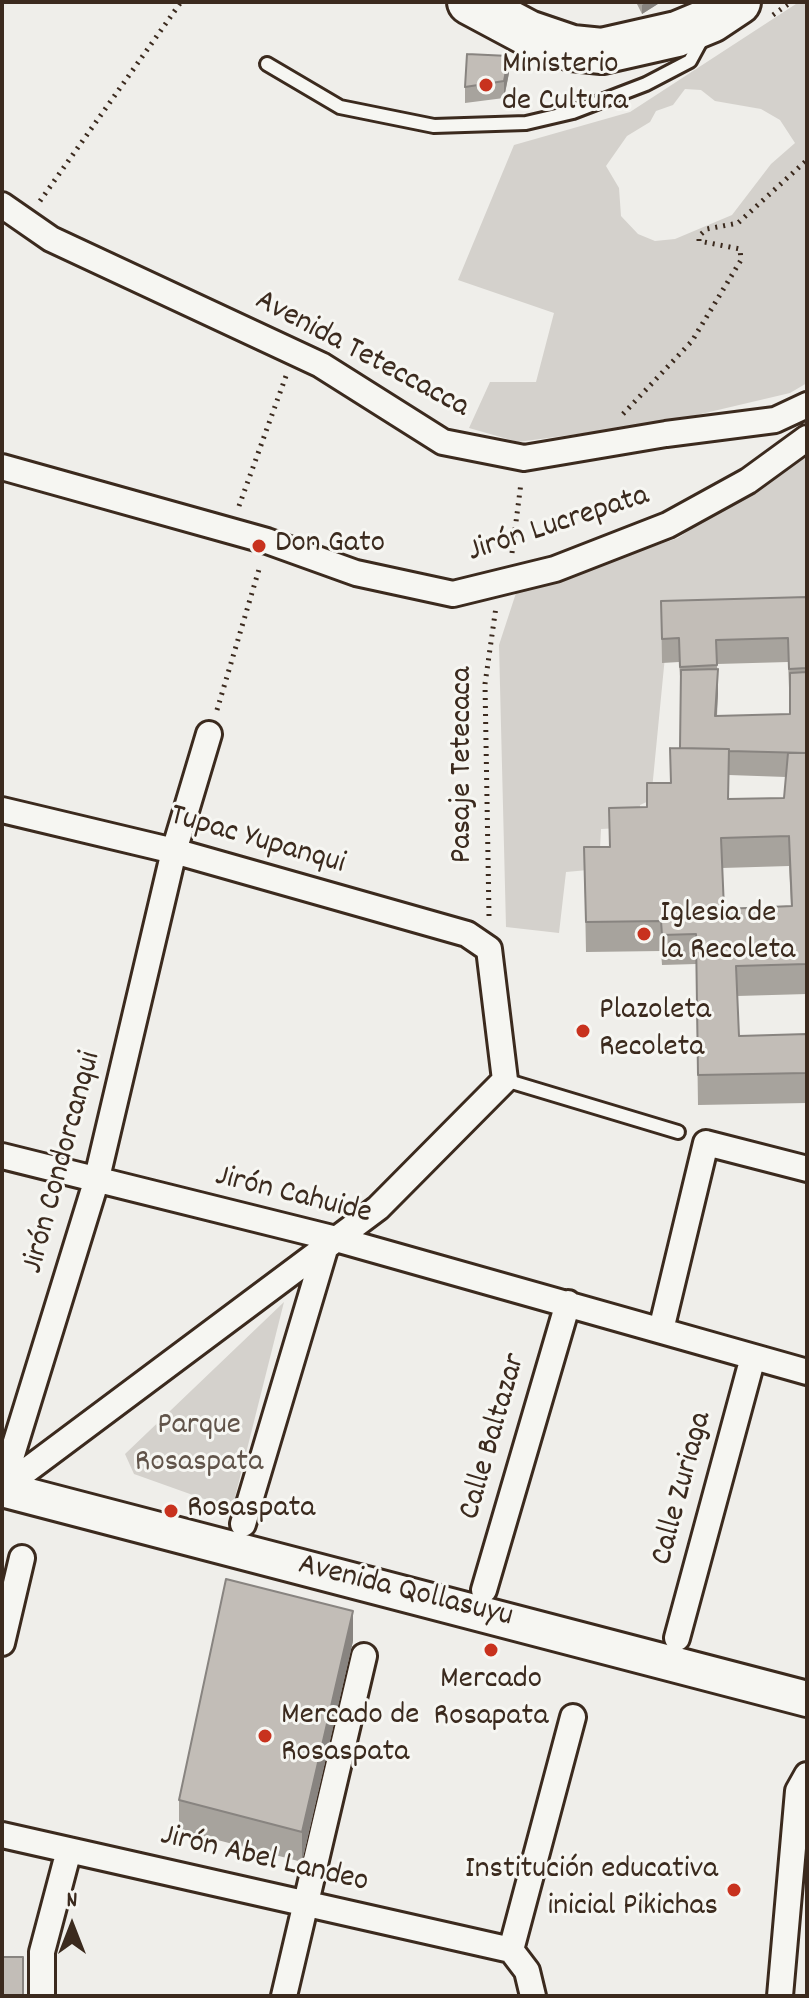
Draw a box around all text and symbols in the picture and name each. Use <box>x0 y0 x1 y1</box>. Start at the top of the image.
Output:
place label: Ministerio de Cultura <box>502 48 628 123</box>
marker: Ministerio de Cultura <box>477 76 495 94</box>
street label: Avenida Teteccacca <box>247 283 475 429</box>
street label: Jirón Lucrepata <box>464 479 654 573</box>
place label: Don Gato <box>275 527 385 565</box>
marker: Don Gato <box>250 537 268 555</box>
street label: Pasaje Tetecaca <box>446 667 484 863</box>
street label: Tupac Yupanqui <box>165 799 349 885</box>
place label: Iglesia de la Recoleta <box>660 897 795 972</box>
marker: Iglesia de la Recoleta <box>635 925 653 943</box>
place label: Plazoleta Recoleta <box>599 994 711 1069</box>
marker: Plazoleta Recoleta <box>574 1022 592 1040</box>
street label: Jirón Condorcanqui <box>16 1048 112 1278</box>
street label: Jirón Cahuide <box>211 1159 375 1235</box>
street label: Calle Baltazar <box>453 1349 537 1525</box>
street label: Calle Zuriaga <box>645 1408 723 1570</box>
park label: Parque Rosaspata <box>135 1409 263 1484</box>
place label: Rosaspata <box>187 1492 315 1530</box>
marker: Rosaspata <box>162 1502 180 1520</box>
street label: Avenida Qollasuyu <box>294 1548 516 1638</box>
marker: Mercado Rosapata <box>482 1641 500 1659</box>
place label: Mercado Rosapata <box>434 1663 548 1738</box>
place label: Mercado de Rosaspata <box>281 1699 419 1774</box>
marker: Mercado de Rosaspata <box>256 1727 274 1745</box>
street label: Jirón Abel Landeo <box>156 1818 372 1904</box>
place label: Institución educativa inicial Pikichas <box>465 1853 718 1928</box>
marker: Institución educativa inicial Pikichas <box>725 1881 743 1899</box>
north arrow <box>32 1886 112 1966</box>
text: N <box>67 1886 77 1917</box>

